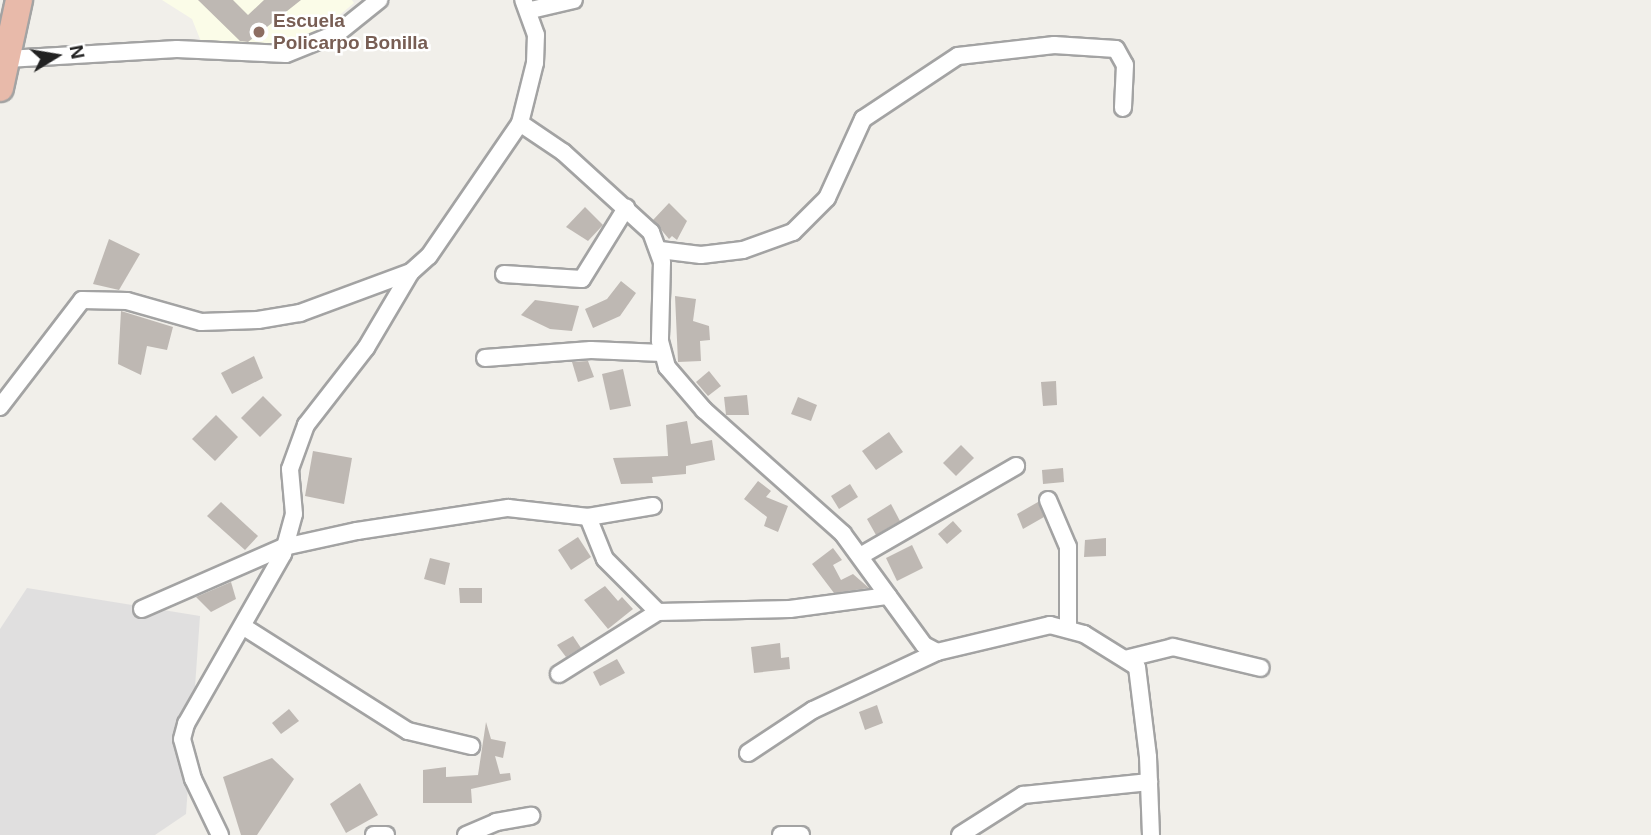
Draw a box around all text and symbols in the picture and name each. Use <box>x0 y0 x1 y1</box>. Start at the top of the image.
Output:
place label: Escuela Policarpo Bonilla <box>273 10 428 54</box>
north arrow <box>21 21 91 91</box>
marker: Escuela Policarpo Bonilla <box>251 24 267 40</box>
text: N <box>65 43 89 61</box>

